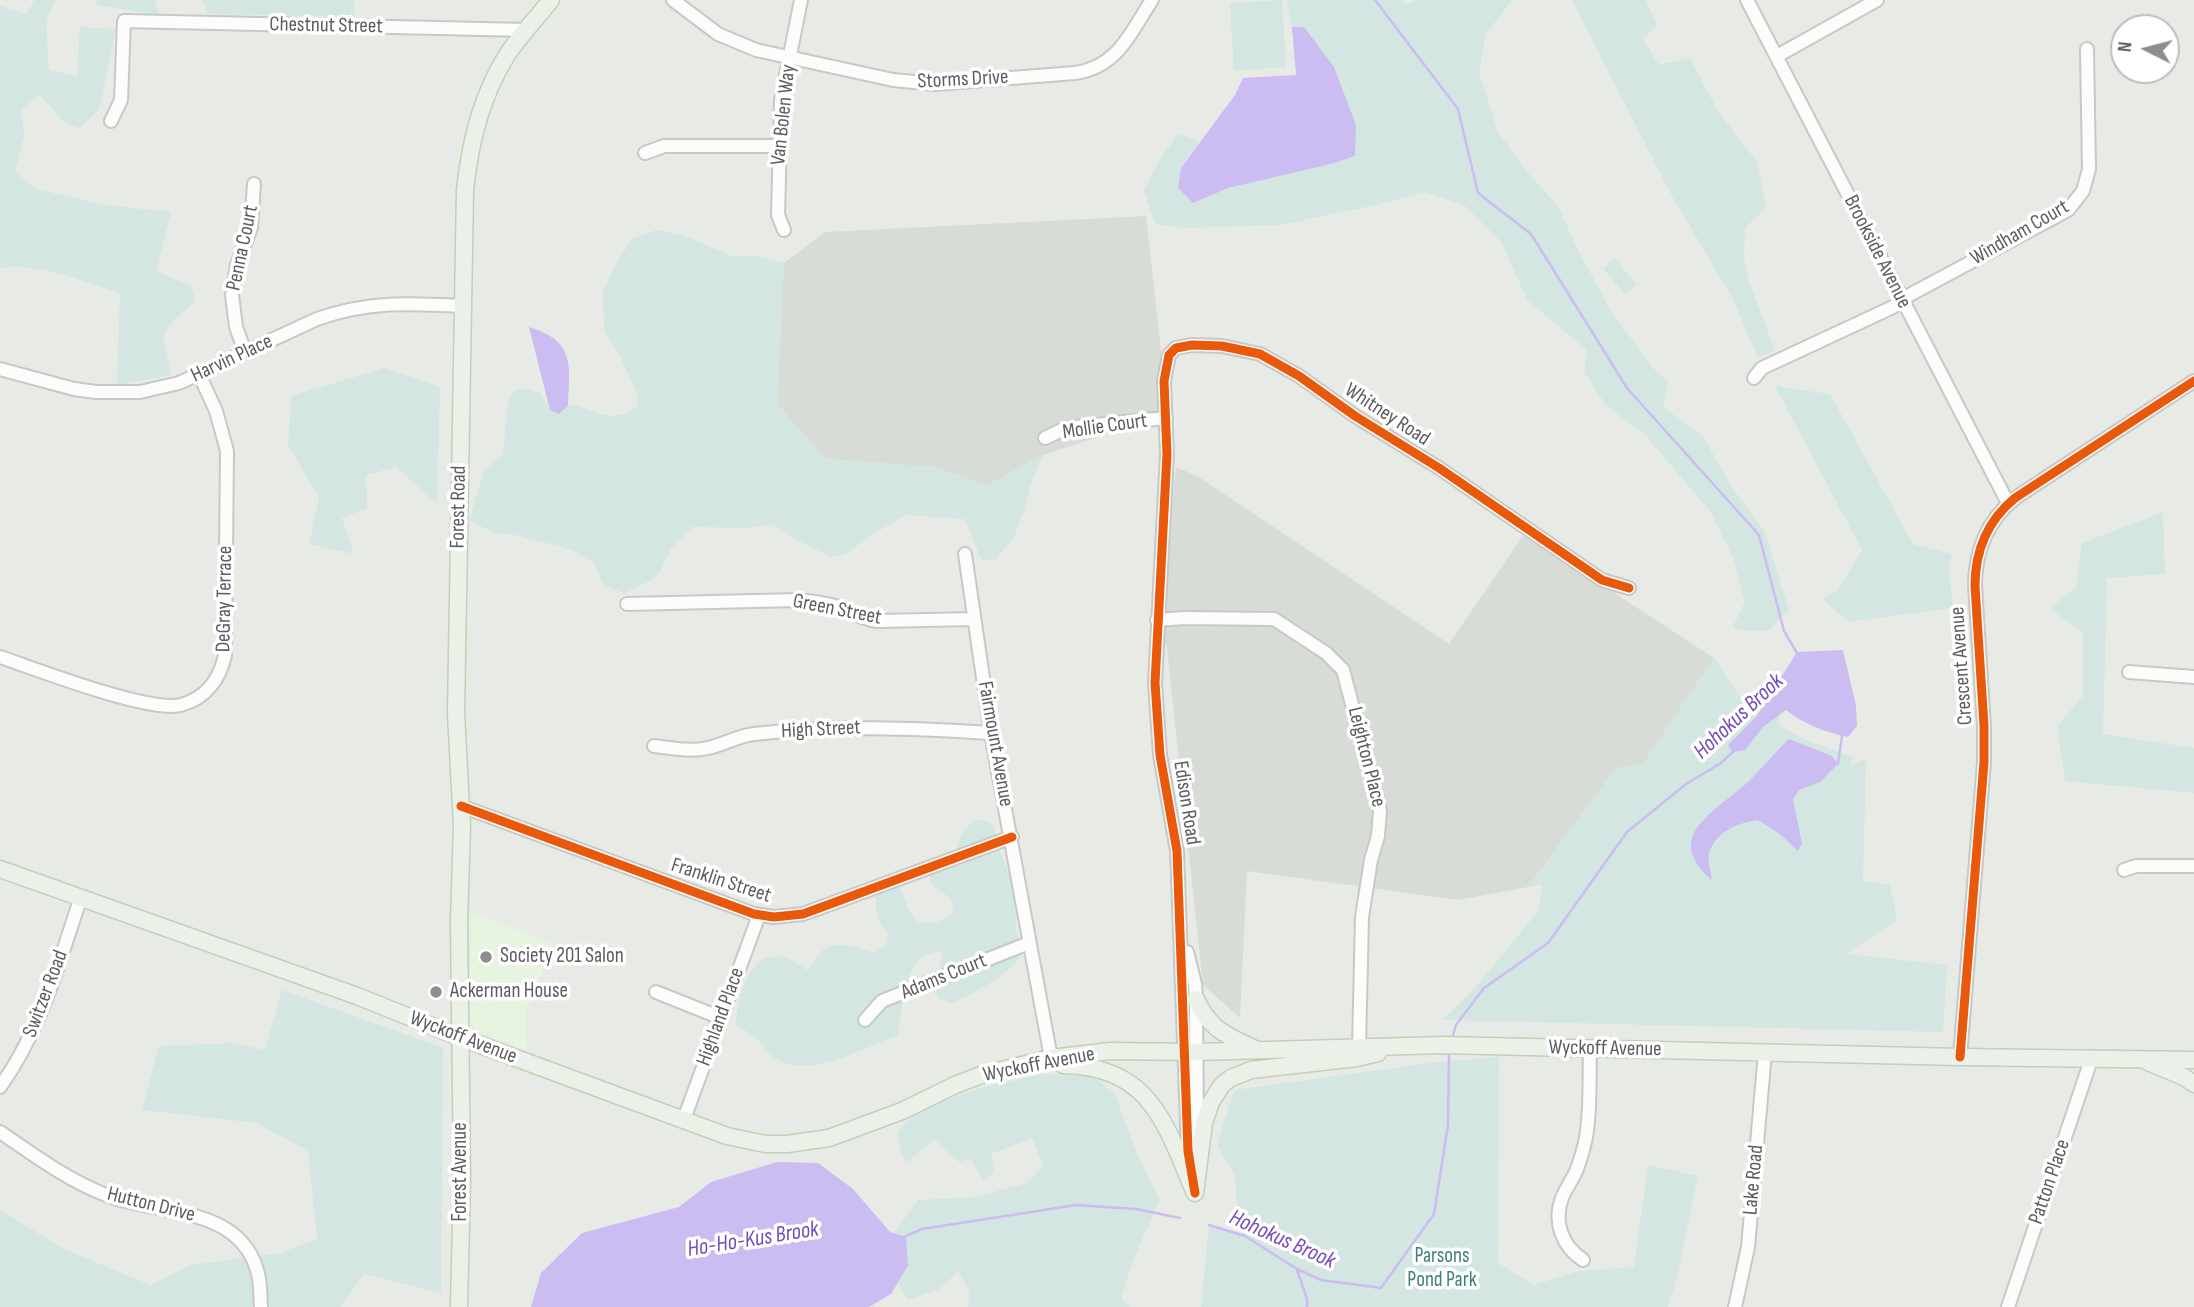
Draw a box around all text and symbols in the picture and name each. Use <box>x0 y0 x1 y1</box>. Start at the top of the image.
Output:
street label: Chestnut Street <box>269 12 383 40</box>
north arrow <box>2110 14 2180 84</box>
text: N <box>2114 41 2138 53</box>
street label: Van Bolen Way <box>766 63 802 167</box>
street label: Storms Drive <box>917 65 1009 95</box>
street label: Brookside Avenue <box>1838 191 1916 313</box>
street label: Windham Court <box>1966 195 2074 271</box>
street label: Penna Court <box>222 203 264 293</box>
street label: Harvin Place <box>187 329 277 389</box>
street label: Whitney Road <box>1340 378 1434 452</box>
street label: Mollie Court <box>1061 409 1149 445</box>
street label: Forest Road <box>446 465 472 549</box>
street label: DeGray Terrace <box>211 546 239 652</box>
street label: Green Street <box>791 589 883 631</box>
street label: Crescent Avenue <box>1945 606 1979 726</box>
water label: Hohokus Brook <box>1688 668 1790 766</box>
street label: Fairmount Avenue <box>972 679 1018 809</box>
street label: Leighton Place <box>1341 704 1391 810</box>
street label: High Street <box>781 715 861 745</box>
street label: Edison Road <box>1167 759 1205 847</box>
street label: Franklin Street <box>668 853 774 909</box>
place label: Society 201 Salon <box>500 944 624 970</box>
street label: Switzer Road <box>18 947 74 1041</box>
street label: Adams Court <box>898 948 990 1006</box>
marker: Society 201 Salon <box>478 949 494 965</box>
street label: Highland Place <box>692 964 750 1070</box>
place label: Ackerman House <box>450 979 568 1005</box>
marker: Ackerman House <box>428 984 444 1000</box>
street label: Wyckoff Avenue <box>406 1006 520 1070</box>
street label: Wyckoff Avenue <box>1548 1035 1662 1063</box>
street label: Wyckoff Avenue <box>981 1042 1097 1088</box>
street label: Forest Avenue <box>448 1122 474 1222</box>
street label: Patton Place <box>2024 1136 2076 1228</box>
street label: Lake Road <box>1738 1144 1770 1216</box>
street label: Hutton Drive <box>104 1182 198 1228</box>
water label: Hohokus Brook <box>1225 1204 1339 1276</box>
water label: Ho-Ho-Kus Brook <box>685 1216 821 1264</box>
park label: Parsons Pond Park <box>1407 1244 1477 1294</box>

